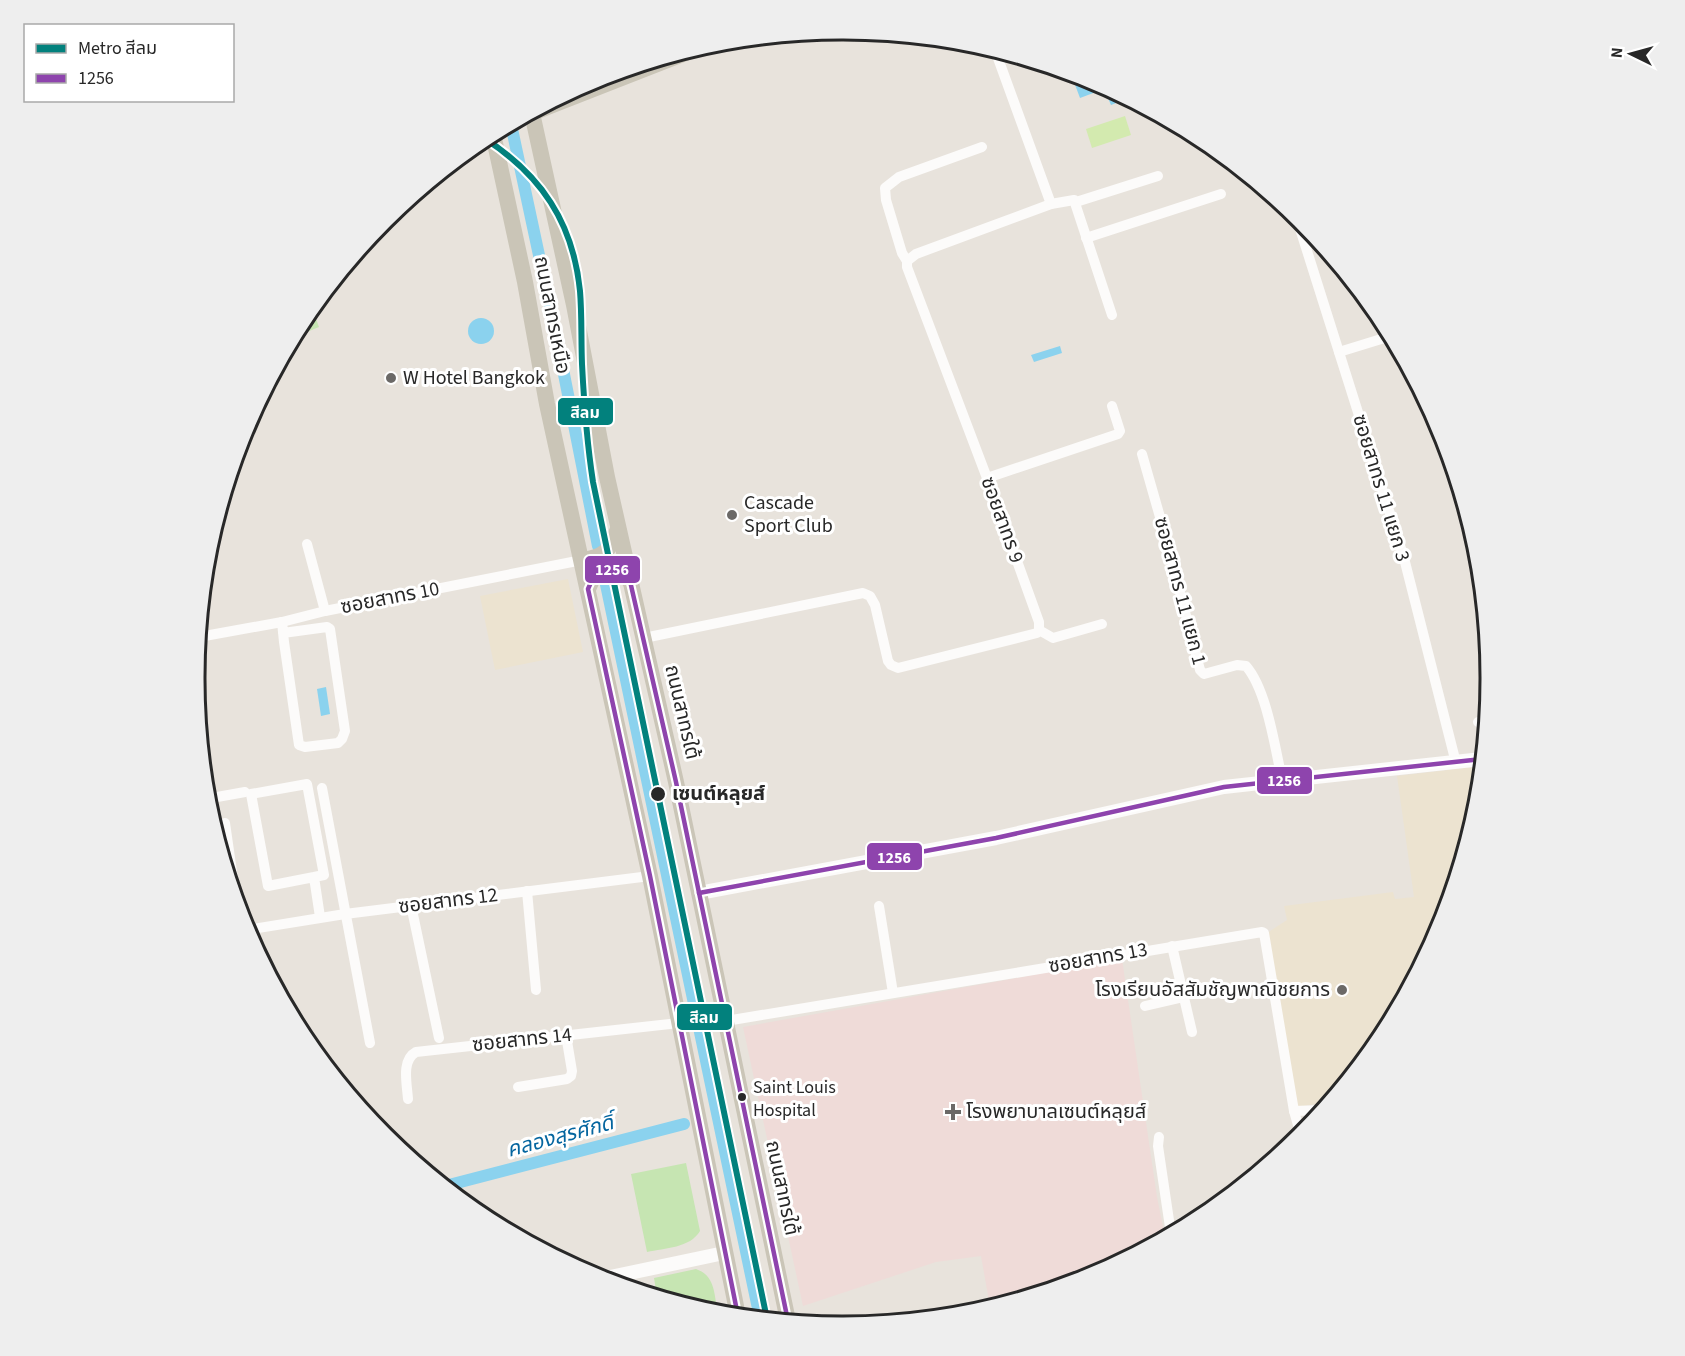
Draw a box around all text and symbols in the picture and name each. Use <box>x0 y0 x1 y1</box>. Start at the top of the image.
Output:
legend <box>24 24 234 102</box>
north arrow <box>1601 24 1661 84</box>
text: Metro สีลม <box>78 36 157 61</box>
text: N <box>1606 47 1628 59</box>
text: 1256 <box>78 66 114 91</box>
street label: ถนนสาทรเหนือ <box>527 254 577 376</box>
place label: W Hotel Bangkok <box>403 364 545 392</box>
marker: W Hotel Bangkok <box>384 371 398 385</box>
line badge: สีลม <box>557 397 614 426</box>
text: สีลม <box>570 402 600 424</box>
street label: ซอยสาทร 11 แยก 3 <box>1345 411 1417 565</box>
street label: ซอยสาทร 9 <box>973 473 1031 567</box>
place label: Cascade Sport Club <box>744 489 833 540</box>
marker: Cascade Sport Club <box>725 508 739 522</box>
street label: ซอยสาทร 11 แยก 1 <box>1147 514 1213 668</box>
line badge: 1256 <box>584 555 641 584</box>
text: 1256 <box>595 559 629 581</box>
street label: ซอยสาทร 10 <box>338 575 442 621</box>
street label: ถนนสาทรใต้ <box>658 662 706 762</box>
line badge: 1256 <box>1256 766 1313 795</box>
text: 1256 <box>1267 770 1301 792</box>
place label: เซนต์หลุยส์ <box>672 780 765 808</box>
marker: เซนต์หลุยส์ <box>649 785 667 803</box>
line badge: 1256 <box>866 842 923 871</box>
text: 1256 <box>877 847 911 869</box>
street label: ซอยสาทร 12 <box>397 881 499 921</box>
street label: ซอยสาทร 13 <box>1046 936 1150 980</box>
place label: โรงเรียนอัสสัมชัญพาณิชยการ <box>1095 976 1330 1004</box>
marker: โรงเรียนอัสสัมชัญพาณิชยการ <box>1335 983 1349 997</box>
line badge: สีลม <box>676 1003 733 1031</box>
text: สีลม <box>689 1007 719 1029</box>
street label: ซอยสาทร 14 <box>471 1021 573 1059</box>
place label: Saint Louis Hospital <box>753 1075 836 1123</box>
marker: Saint Louis Hospital <box>736 1091 748 1103</box>
place label: โรงพยาบาลเซนต์หลุยส์ <box>966 1098 1146 1126</box>
marker: โรงพยาบาลเซนต์หลุยส์ <box>944 1103 962 1121</box>
water label: คลองสุรศักดิ์ <box>503 1106 621 1165</box>
street label: ถนนสาทรใต้ <box>758 1138 806 1238</box>

